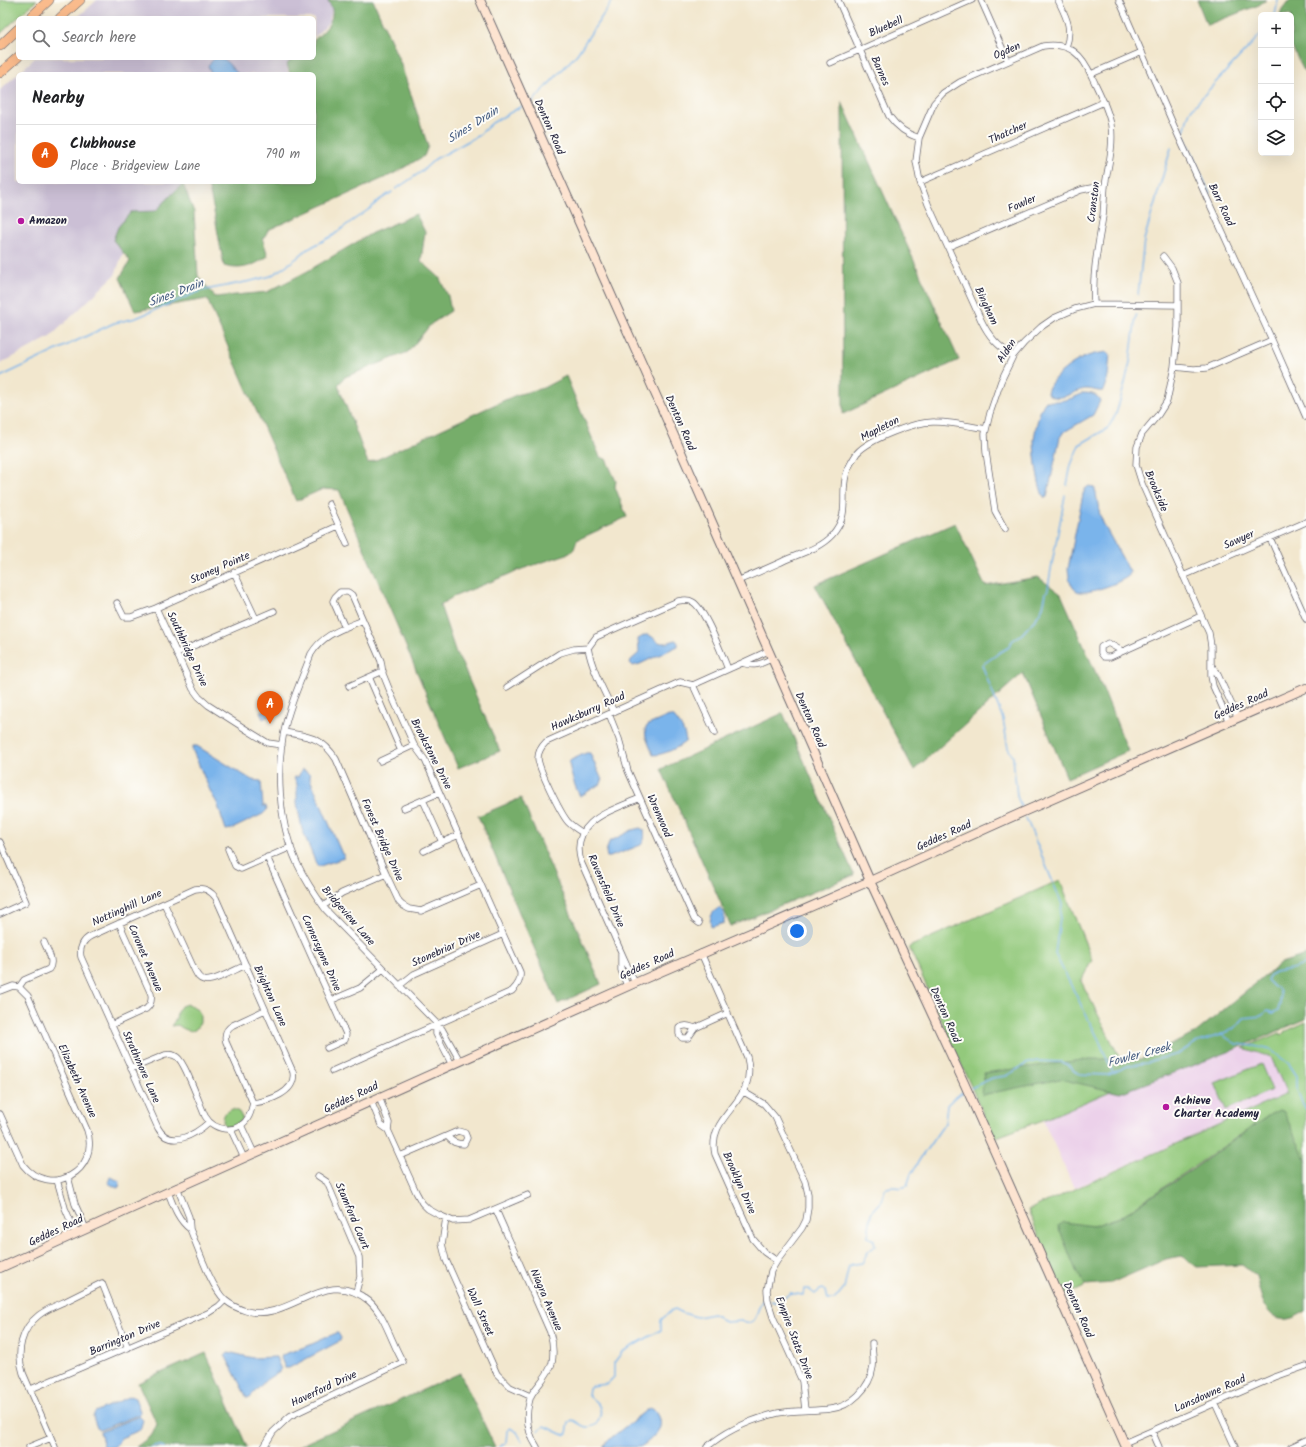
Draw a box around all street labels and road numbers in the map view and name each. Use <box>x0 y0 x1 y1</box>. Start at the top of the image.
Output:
street label: Bluebell <box>866 11 906 43</box>
street label: Ogden <box>990 37 1024 65</box>
street label: Barnes <box>865 53 895 89</box>
street label: Denton Road <box>529 96 570 158</box>
street label: Thatcher <box>986 116 1031 149</box>
street label: Cranston <box>1083 180 1105 223</box>
street label: Barr Road <box>1203 180 1239 230</box>
street label: Fowler <box>1005 189 1040 218</box>
street label: Bingham <box>969 284 1003 328</box>
street label: Alden <box>992 335 1022 367</box>
street label: Denton Road <box>660 392 701 454</box>
street label: Mapleton <box>857 411 903 447</box>
street label: Brookside <box>1139 467 1173 515</box>
street label: Sawyer <box>1221 525 1259 555</box>
street label: Stoney Pointe <box>187 547 253 589</box>
street label: Southbridge Drive <box>162 608 212 690</box>
street label: Geddes Road <box>1210 685 1272 725</box>
street label: Hawksburry Road <box>548 687 629 736</box>
street label: Denton Road <box>790 689 831 751</box>
street label: Brookstone Drive <box>405 715 457 793</box>
street label: Wrenwood <box>641 791 677 841</box>
street label: Forest Bridge Drive <box>356 796 408 884</box>
street label: Geddes Road <box>913 816 975 856</box>
street label: Ravensfield Drive <box>582 852 630 930</box>
street label: Bridgeview Lane <box>317 882 379 950</box>
street label: Nottinghill Lane <box>89 885 165 931</box>
street label: Cornersyone Drive <box>296 912 346 994</box>
street label: Coronet Avenue <box>123 921 167 995</box>
street label: Stonebriar Drive <box>408 926 484 972</box>
street label: Geddes Road <box>616 945 678 985</box>
street label: Brighton Lane <box>248 962 292 1030</box>
street label: Denton Road <box>925 984 966 1046</box>
street label: Strathmore Lane <box>117 1028 165 1106</box>
street label: Elizabeth Avenue <box>53 1041 101 1121</box>
street label: Geddes Road <box>321 1077 382 1119</box>
street label: Brooklyn Drive <box>717 1149 761 1217</box>
street label: Stamford Court <box>330 1180 375 1253</box>
street label: Geddes Road <box>26 1210 87 1252</box>
street label: Niagra Avenue <box>525 1266 567 1334</box>
street label: Denton Road <box>1058 1279 1099 1341</box>
street label: Wall Street <box>461 1285 499 1340</box>
street label: Empire State Drive <box>770 1294 818 1382</box>
street label: Barrington Drive <box>87 1315 163 1361</box>
street label: Haverford Drive <box>288 1366 360 1412</box>
street label: Lansdowne Road <box>1171 1370 1249 1418</box>

